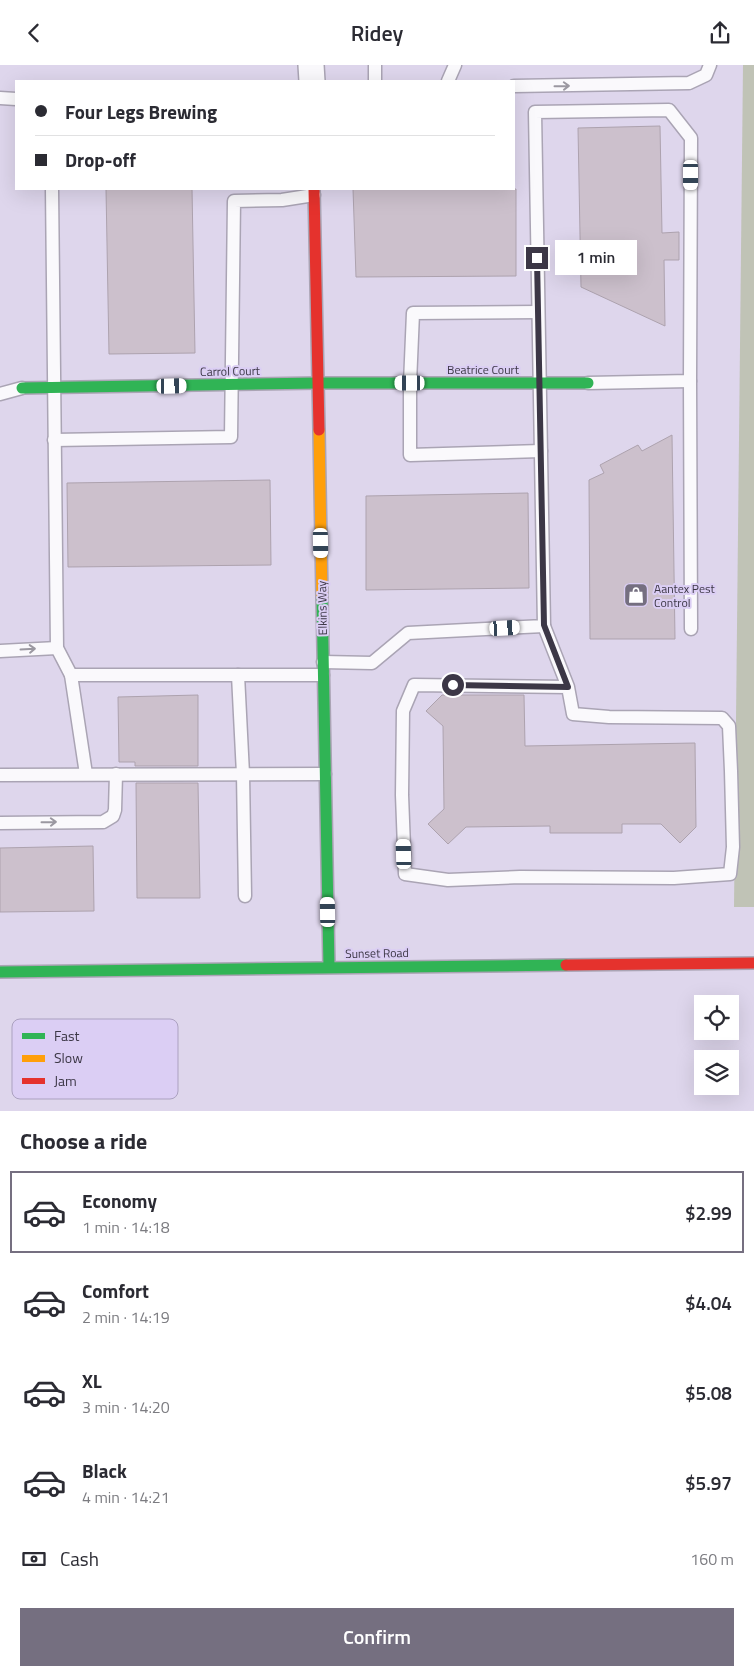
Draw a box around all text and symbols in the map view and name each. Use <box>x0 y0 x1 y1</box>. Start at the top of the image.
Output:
text: Ridey <box>351 16 403 50</box>
icon: back <box>20 19 48 47</box>
icon: share <box>706 19 734 47</box>
one-way arrow <box>554 81 570 90</box>
text: Four Legs Brewing <box>65 97 217 126</box>
text: Drop-off <box>65 145 136 174</box>
car <box>683 160 698 190</box>
callout: 1 min <box>554 241 637 275</box>
text: 1 min <box>577 245 615 269</box>
route end <box>526 247 548 269</box>
street label: Beatrice Court <box>447 360 520 379</box>
street label: Carrol Court <box>200 361 261 381</box>
car <box>395 376 425 391</box>
car <box>156 378 187 394</box>
car <box>313 528 328 558</box>
place label: Aantex Pest Control <box>654 579 716 612</box>
street label: Elkins Way <box>312 580 332 635</box>
shop icon: Aantex Pest Control <box>623 582 649 608</box>
car <box>489 620 520 636</box>
one-way arrow <box>20 645 36 654</box>
route start <box>442 674 464 696</box>
one-way arrow <box>40 817 56 827</box>
car <box>395 839 412 869</box>
car <box>320 897 335 927</box>
street label: Sunset Road <box>345 943 409 963</box>
map controls <box>694 995 739 1095</box>
button: locate <box>694 995 739 1040</box>
legend <box>12 1019 178 1099</box>
text: Fast <box>54 1025 79 1046</box>
text: Slow <box>54 1047 83 1068</box>
button: layers <box>694 1050 739 1095</box>
text: Jam <box>54 1070 77 1091</box>
text: Choose a ride <box>20 1124 147 1158</box>
text: Economy <box>82 1186 157 1215</box>
icon: car <box>22 1190 67 1235</box>
text: $2.99 <box>685 1198 732 1227</box>
text: 1 min · 14:18 <box>82 1215 170 1239</box>
text: Comfort <box>82 1276 149 1305</box>
icon: car <box>22 1280 67 1325</box>
text: $4.04 <box>685 1288 732 1317</box>
text: 2 min · 14:19 <box>82 1305 170 1329</box>
text: XL <box>82 1366 102 1395</box>
icon: car <box>22 1370 67 1415</box>
text: $5.08 <box>685 1378 732 1407</box>
text: 3 min · 14:20 <box>82 1395 170 1419</box>
text: Black <box>82 1456 127 1485</box>
icon: car <box>22 1460 67 1505</box>
text: $5.97 <box>685 1468 732 1497</box>
text: 4 min · 14:21 <box>82 1485 170 1509</box>
text: Cash <box>60 1544 99 1573</box>
icon: cash <box>20 1545 48 1573</box>
text: 160 m <box>690 1547 734 1571</box>
button: Confirm <box>20 1608 734 1666</box>

